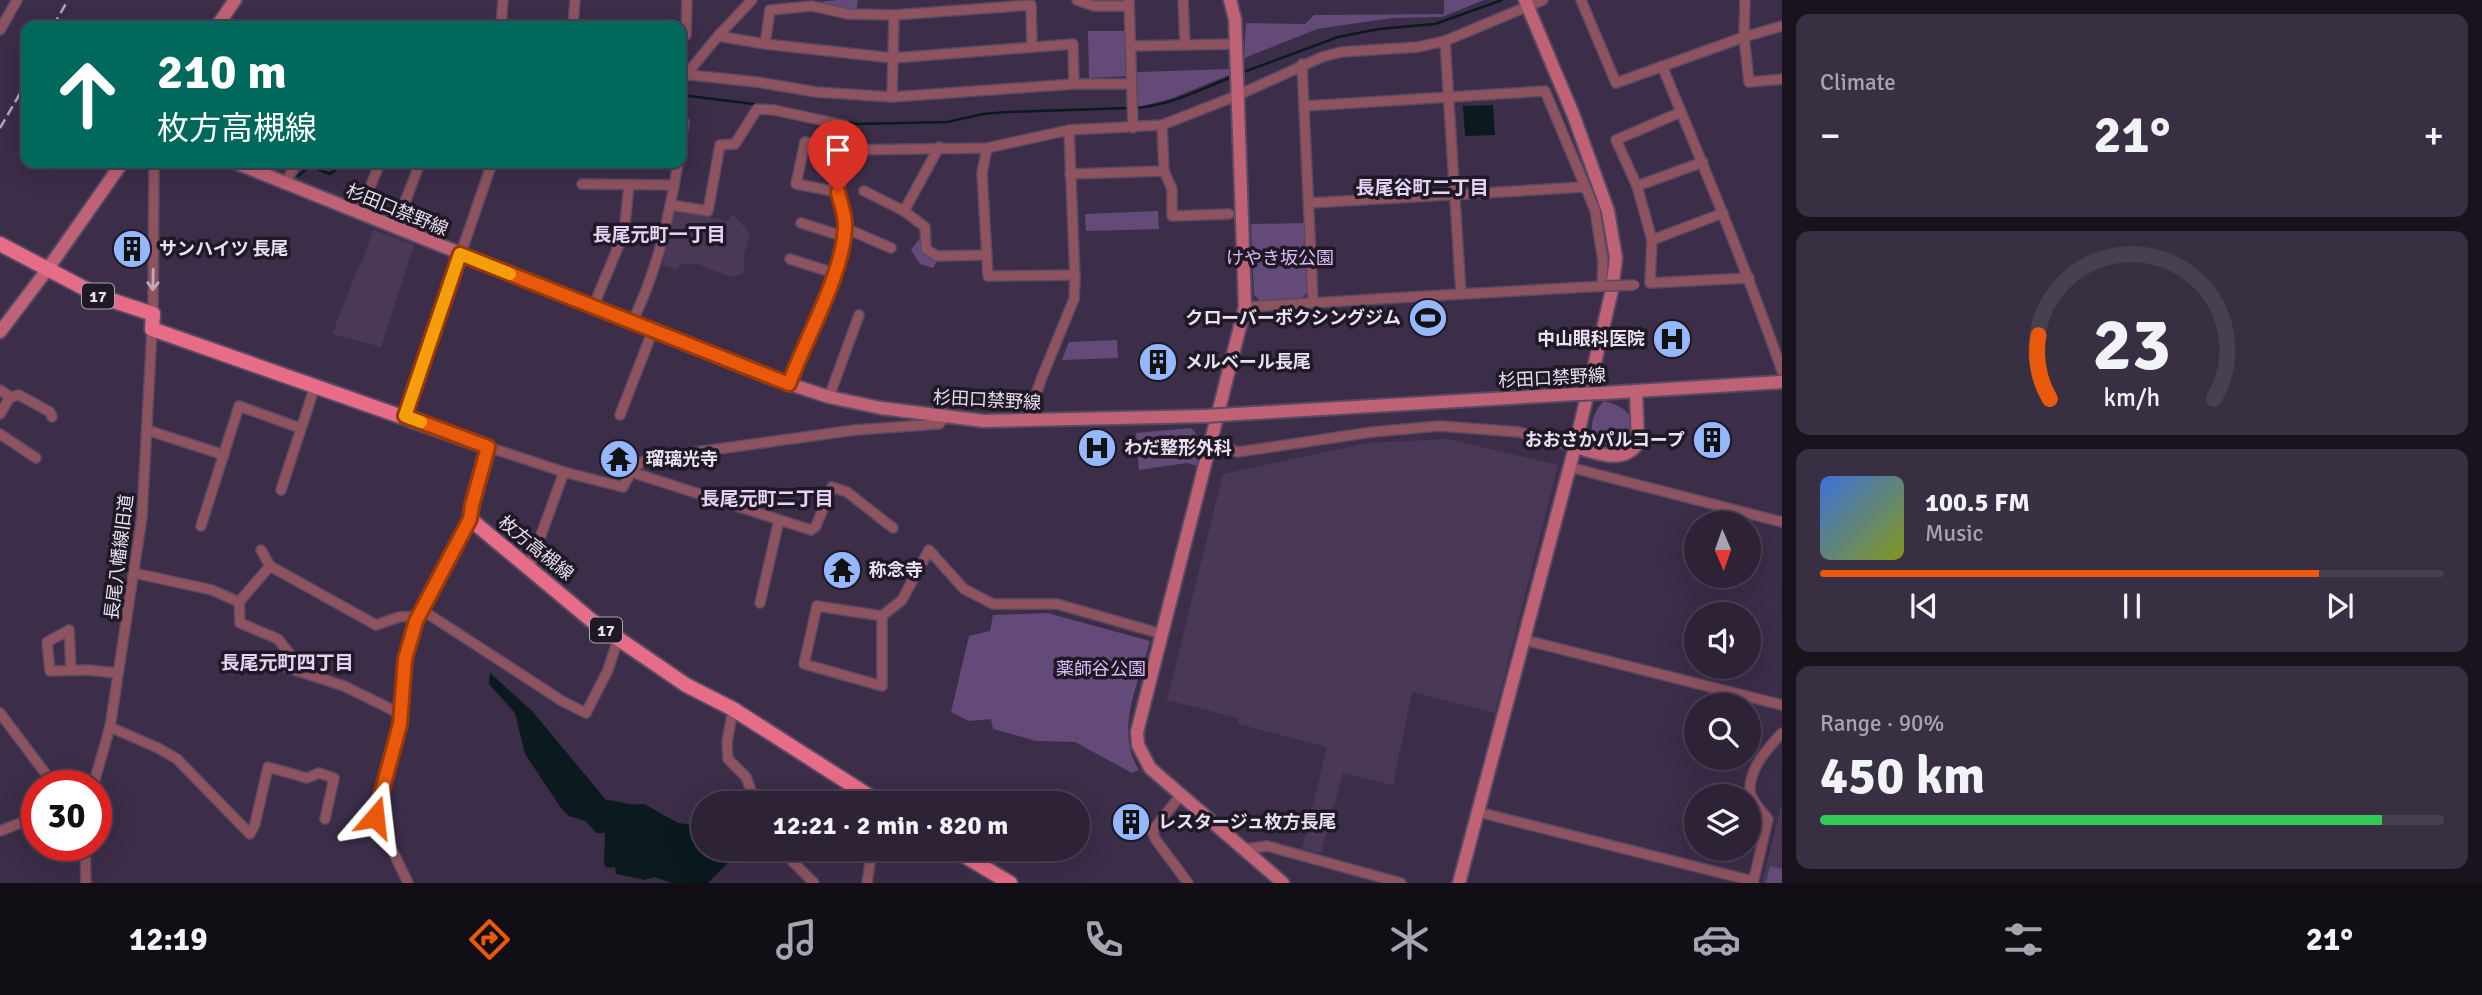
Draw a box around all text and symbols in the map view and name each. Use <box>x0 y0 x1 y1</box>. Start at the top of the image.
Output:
text: 210 m <box>157 42 287 102</box>
icon: ahead <box>42 49 133 140</box>
text: Climate <box>1820 68 1896 97</box>
text: 21° <box>2094 103 2170 167</box>
text: 枚方高槻線 <box>157 109 317 148</box>
text: − <box>1820 112 1841 159</box>
text: + <box>2423 112 2444 159</box>
pin <box>808 120 868 192</box>
icon: arrive <box>819 131 857 169</box>
district label: 長尾谷町二丁目 <box>1355 176 1489 200</box>
street label: 杉田口禁野線 <box>343 180 451 240</box>
district label: 長尾元町一丁目 <box>592 223 726 247</box>
building icon: サンハイツ 長尾 <box>111 228 153 270</box>
place label: サンハイツ 長尾 <box>159 238 289 260</box>
park label: けやき坂公園 <box>1226 247 1334 269</box>
one-way arrow <box>146 268 160 291</box>
road number: 17 <box>82 284 114 308</box>
sports icon: クローバーボクシングジム <box>1407 297 1449 339</box>
text: 23 <box>2093 301 2171 390</box>
place label: クローバーボクシングジム <box>1185 307 1401 329</box>
hospital icon: 中山眼科医院 <box>1651 318 1693 360</box>
place label: 中山眼科医院 <box>1537 328 1645 350</box>
building icon: メルベール長尾 <box>1137 341 1179 383</box>
place label: メルベール長尾 <box>1185 351 1311 373</box>
street label: 杉田口禁野線 <box>1497 364 1607 392</box>
text: km/h <box>2104 382 2160 413</box>
street label: 杉田口禁野線 <box>932 386 1042 414</box>
building icon: おおさかパルコープ <box>1691 419 1733 461</box>
hospital icon: わだ整形外科 <box>1076 427 1118 469</box>
place label: おおさかパルコープ <box>1524 429 1685 451</box>
place label: わだ整形外科 <box>1124 437 1232 459</box>
temple icon: 瑠璃光寺 <box>598 438 640 480</box>
place label: 瑠璃光寺 <box>646 448 718 470</box>
district label: 長尾元町二丁目 <box>700 487 834 511</box>
text: 100.5 FM <box>1925 487 2030 519</box>
street label: 長尾八幡線旧道 <box>100 493 138 621</box>
street label: 枚方高槻線 <box>494 511 578 585</box>
north arrow <box>1684 511 1760 588</box>
map controls <box>1684 511 1761 861</box>
text: Music <box>1925 519 1983 548</box>
temple icon: 称念寺 <box>821 549 863 591</box>
place label: 称念寺 <box>869 559 923 581</box>
icon: previous <box>1905 587 1943 625</box>
icon: pause <box>2113 587 2151 625</box>
icon: next <box>2321 587 2359 625</box>
button: sound <box>1684 602 1761 679</box>
road number: 17 <box>590 618 622 642</box>
district label: 長尾元町四丁目 <box>220 651 354 675</box>
park label: 薬師谷公園 <box>1056 658 1146 680</box>
button: search <box>1684 693 1761 770</box>
text: Range · 90% <box>1820 709 1944 738</box>
text: 450 km <box>1820 744 1985 808</box>
speed limit sign: 30 <box>21 770 112 861</box>
position arrow <box>338 780 412 854</box>
button: layers <box>1684 784 1761 861</box>
building icon: レスタージュ枚方長尾 <box>1110 801 1152 843</box>
text: 12:21 · 2 min · 820 m <box>773 810 1008 842</box>
place label: レスタージュ枚方長尾 <box>1158 811 1336 833</box>
icon: directions <box>465 915 514 964</box>
icon: music <box>772 915 821 964</box>
icon: phone <box>1079 915 1128 964</box>
icon: climate <box>1385 915 1434 964</box>
icon: car <box>1692 915 1741 964</box>
icon: filters <box>1999 915 2048 964</box>
text: 12:19 <box>129 920 207 959</box>
text: 21° <box>2306 920 2353 959</box>

